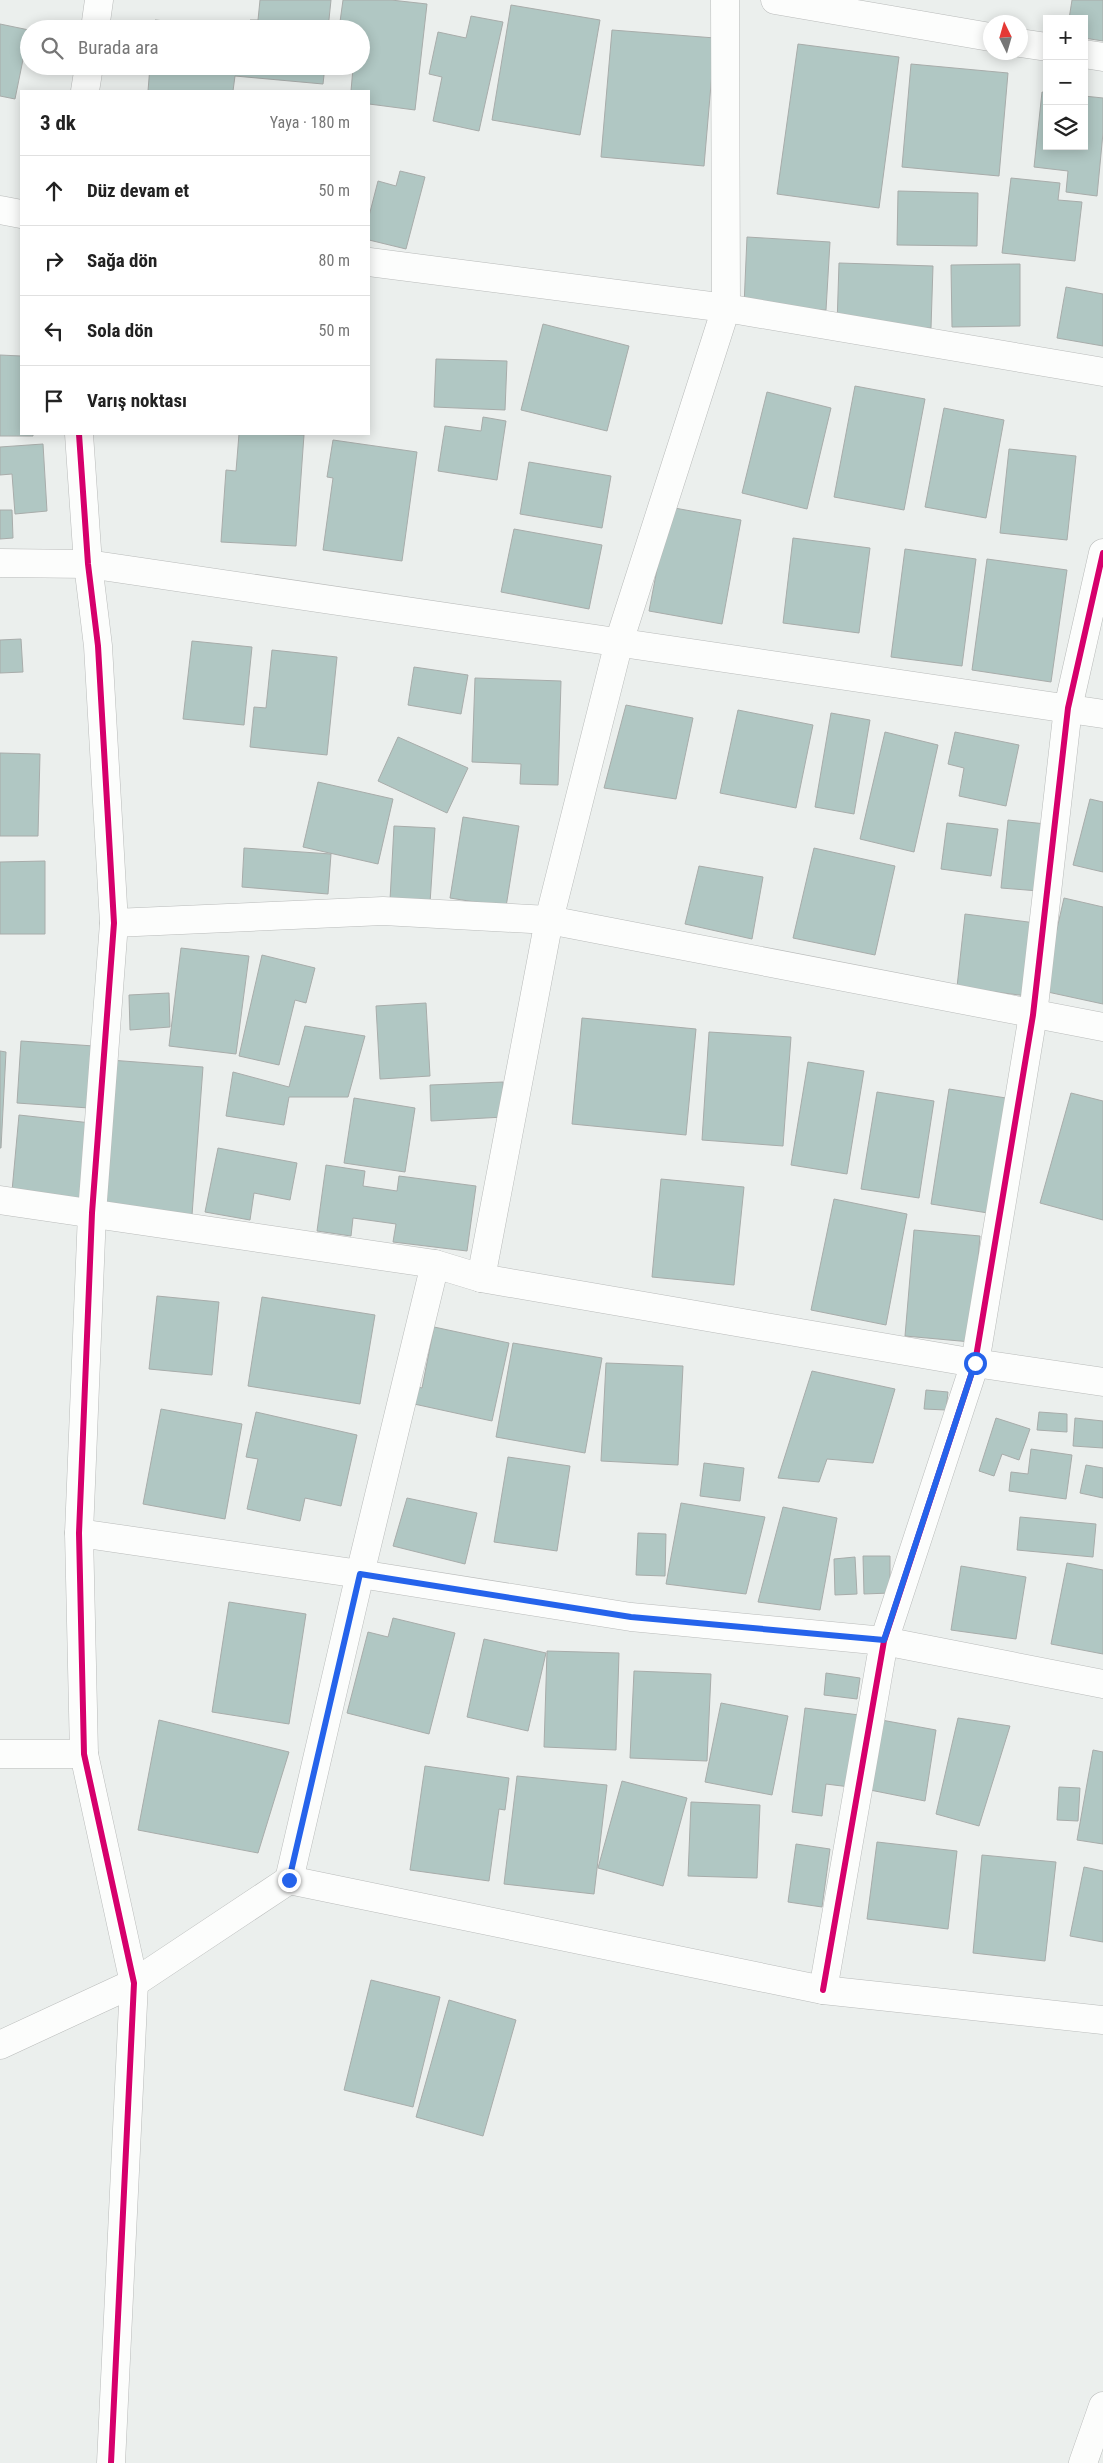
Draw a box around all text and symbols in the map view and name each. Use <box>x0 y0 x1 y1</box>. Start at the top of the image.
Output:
north arrow <box>983 15 1028 60</box>
map controls <box>1043 15 1088 150</box>
button: + <box>1043 15 1088 60</box>
search box <box>20 20 370 75</box>
icon: search <box>38 34 66 62</box>
text: Burada ara <box>78 36 159 59</box>
button: − <box>1043 60 1088 105</box>
button: layers <box>1043 105 1088 150</box>
text: 3 dk <box>40 111 76 135</box>
text: Yaya · 180 m <box>270 113 350 132</box>
icon: ahead <box>40 177 68 205</box>
text: Düz devam et <box>87 179 189 202</box>
text: 50 m <box>318 181 350 200</box>
icon: right <box>40 247 68 275</box>
text: Sağa dön <box>87 249 157 272</box>
text: 80 m <box>318 251 350 270</box>
icon: left <box>40 317 68 345</box>
text: Sola dön <box>87 319 153 342</box>
text: 50 m <box>318 321 350 340</box>
icon: arrive <box>40 387 68 415</box>
text: Varış noktası <box>87 389 187 412</box>
route start <box>964 1352 987 1375</box>
route end <box>278 1869 301 1892</box>

